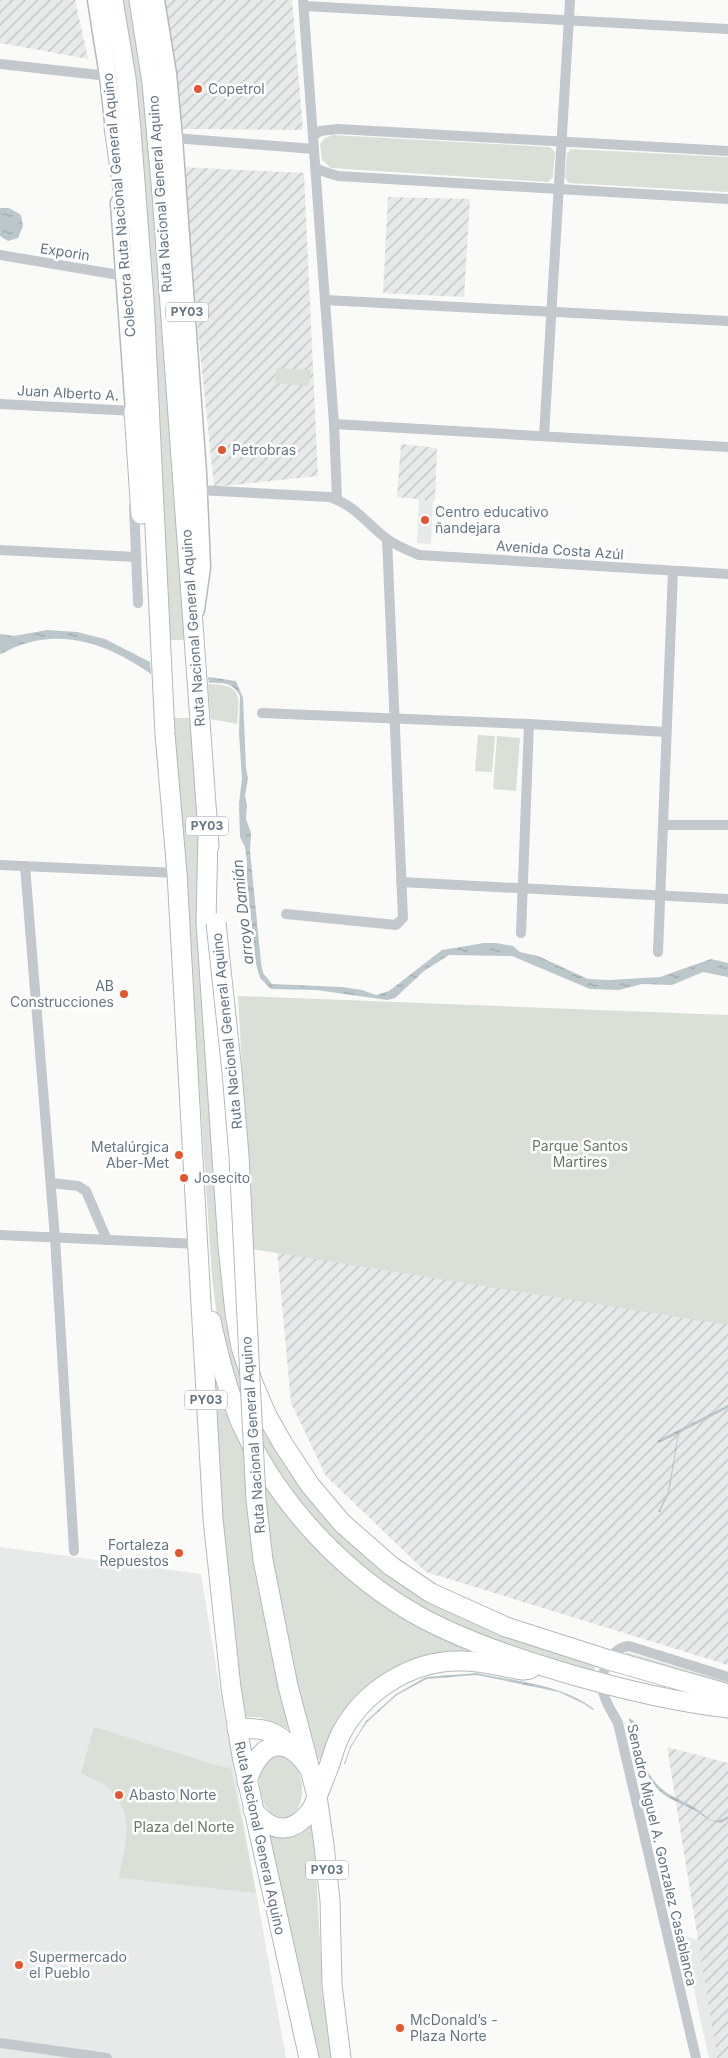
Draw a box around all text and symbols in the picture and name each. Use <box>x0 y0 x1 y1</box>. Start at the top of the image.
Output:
street label: Colectora Ruta Nacional General Aquino <box>98 72 139 338</box>
place label: Copetrol <box>208 80 265 97</box>
marker: Copetrol <box>192 83 204 95</box>
street label: Ruta Nacional General Aquino <box>144 95 175 293</box>
street label: Exporin <box>39 239 91 264</box>
road number: PY03 <box>166 302 208 322</box>
street label: Juan Alberto A. <box>17 381 119 404</box>
place label: Petrobras <box>232 441 296 458</box>
marker: Petrobras <box>216 444 228 456</box>
place label: Centro educativo ñandejara <box>435 503 549 536</box>
marker: Centro educativo ñandejara <box>419 514 431 526</box>
street label: Ruta Nacional General Aquino <box>177 529 208 727</box>
street label: Avenida Costa Azúl <box>496 537 624 562</box>
road number: PY03 <box>186 816 228 836</box>
water label: arroyo Damián <box>228 858 257 965</box>
street label: Ruta Nacional General Aquino <box>208 932 245 1130</box>
place label: AB Construcciones <box>10 977 114 1010</box>
marker: AB Construcciones <box>118 988 130 1000</box>
park label: Parque Santos Martires <box>532 1137 628 1170</box>
place label: Metalúrgica Aber-Met <box>91 1138 169 1171</box>
marker: Metalúrgica Aber-Met <box>173 1149 185 1161</box>
place label: Josecito <box>194 1169 250 1186</box>
marker: Josecito <box>178 1172 190 1184</box>
street label: Ruta Nacional General Aquino <box>237 1336 268 1534</box>
road number: PY03 <box>185 1390 227 1410</box>
place label: Fortaleza Repuestos <box>99 1536 169 1569</box>
marker: Fortaleza Repuestos <box>173 1547 185 1559</box>
street label: Senadro Miguel A. Gonzalez Casablanca <box>624 1722 701 1988</box>
street label: Ruta Nacional General Aquino <box>232 1740 289 1936</box>
place label: Abasto Norte <box>129 1786 216 1803</box>
marker: Abasto Norte <box>113 1789 125 1801</box>
park label: Plaza del Norte <box>134 1818 234 1835</box>
road number: PY03 <box>306 1860 348 1880</box>
place label: Supermercado el Pueblo <box>29 1948 127 1981</box>
marker: Supermercado el Pueblo <box>13 1959 25 1971</box>
place label: McDonald’s - Plaza Norte <box>410 2011 498 2044</box>
marker: McDonald’s - Plaza Norte <box>394 2022 406 2034</box>

